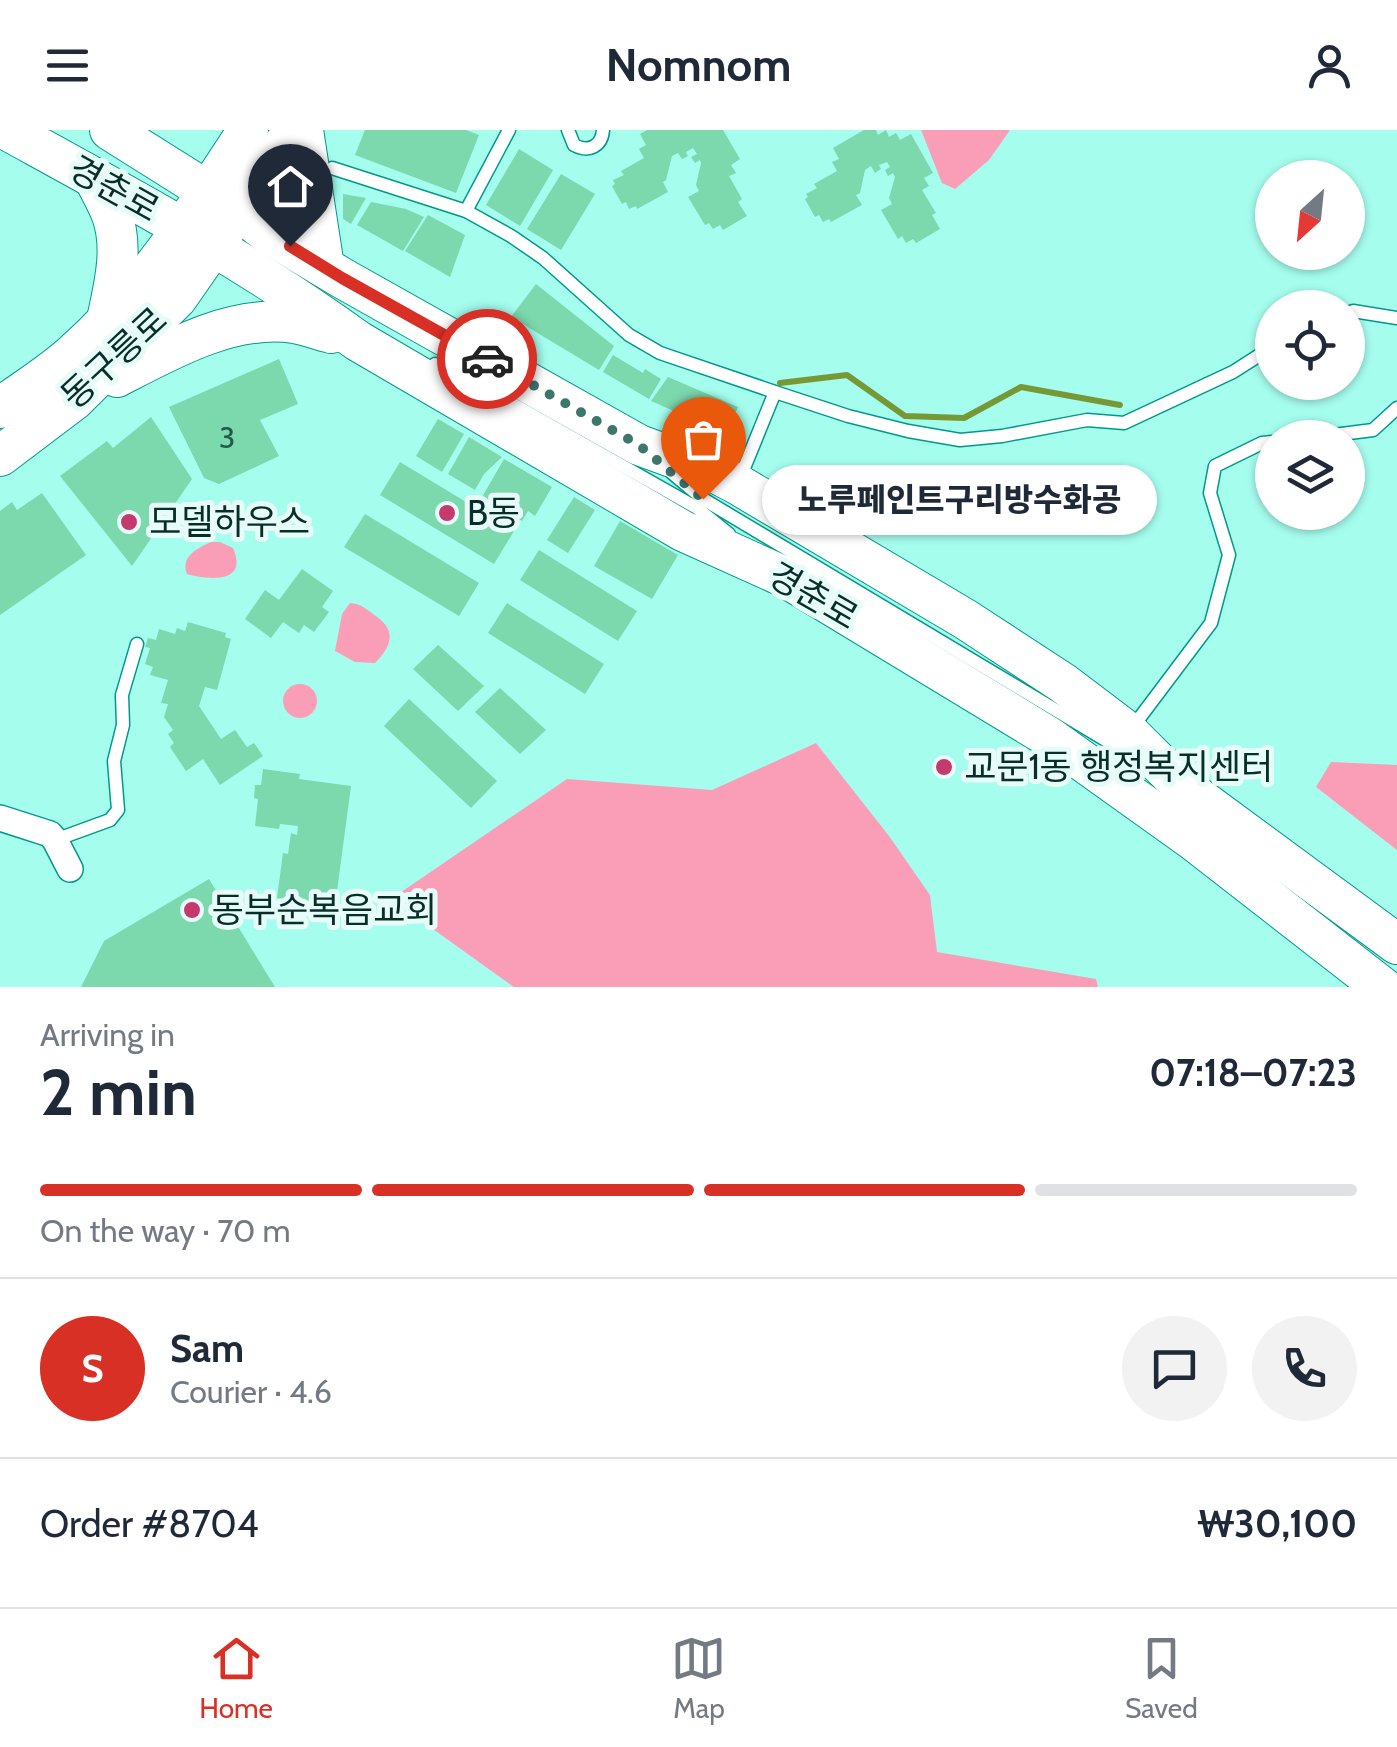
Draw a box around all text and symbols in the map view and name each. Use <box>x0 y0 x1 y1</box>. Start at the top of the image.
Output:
icon: menu <box>40 38 95 93</box>
text: Nomnom <box>606 38 791 92</box>
icon: person <box>1302 38 1357 93</box>
pin <box>248 144 333 247</box>
street label: 경춘로 <box>62 146 167 231</box>
icon: home <box>263 159 318 214</box>
north arrow <box>1255 160 1365 270</box>
map controls <box>1255 160 1365 530</box>
button: locate <box>1255 290 1365 400</box>
street label: 동구릉로 <box>52 298 175 417</box>
courier <box>437 309 537 409</box>
icon: car <box>460 332 515 387</box>
pin <box>661 397 746 500</box>
icon: bag <box>676 412 731 467</box>
house number: 3 <box>219 419 235 456</box>
button: layers <box>1255 420 1365 530</box>
callout: 노루페인트구리방수화공 <box>763 464 1158 534</box>
text: 노루페인트구리방수화공 <box>798 480 1121 519</box>
place label: B동 <box>467 491 520 534</box>
place label: 모델하우스 <box>149 500 310 543</box>
marker: B동 <box>436 502 458 524</box>
marker: 모델하우스 <box>118 511 140 533</box>
street label: 경춘로 <box>761 553 866 638</box>
place label: 교문1동 행정복지센터 <box>964 745 1273 788</box>
marker: 교문1동 행정복지센터 <box>933 756 955 778</box>
place label: 동부순복음교회 <box>212 888 437 931</box>
marker: 동부순복음교회 <box>181 899 203 921</box>
text: Arriving in <box>40 1015 175 1054</box>
text: 07:18–07:23 <box>1149 1049 1357 1096</box>
text: 2 min <box>40 1052 197 1131</box>
text: On the way · 70 m <box>40 1211 291 1250</box>
button: chat <box>1122 1316 1227 1421</box>
button: phone <box>1252 1316 1357 1421</box>
text: Sam <box>170 1325 244 1372</box>
text: S <box>81 1345 104 1392</box>
text: Courier · 4.6 <box>170 1372 332 1411</box>
text: Order #8704 <box>40 1500 259 1547</box>
text: ₩30,100 <box>1198 1500 1357 1547</box>
tab: Home <box>199 1631 273 1725</box>
tab: Map <box>671 1631 726 1725</box>
tab: Saved <box>1125 1631 1198 1725</box>

